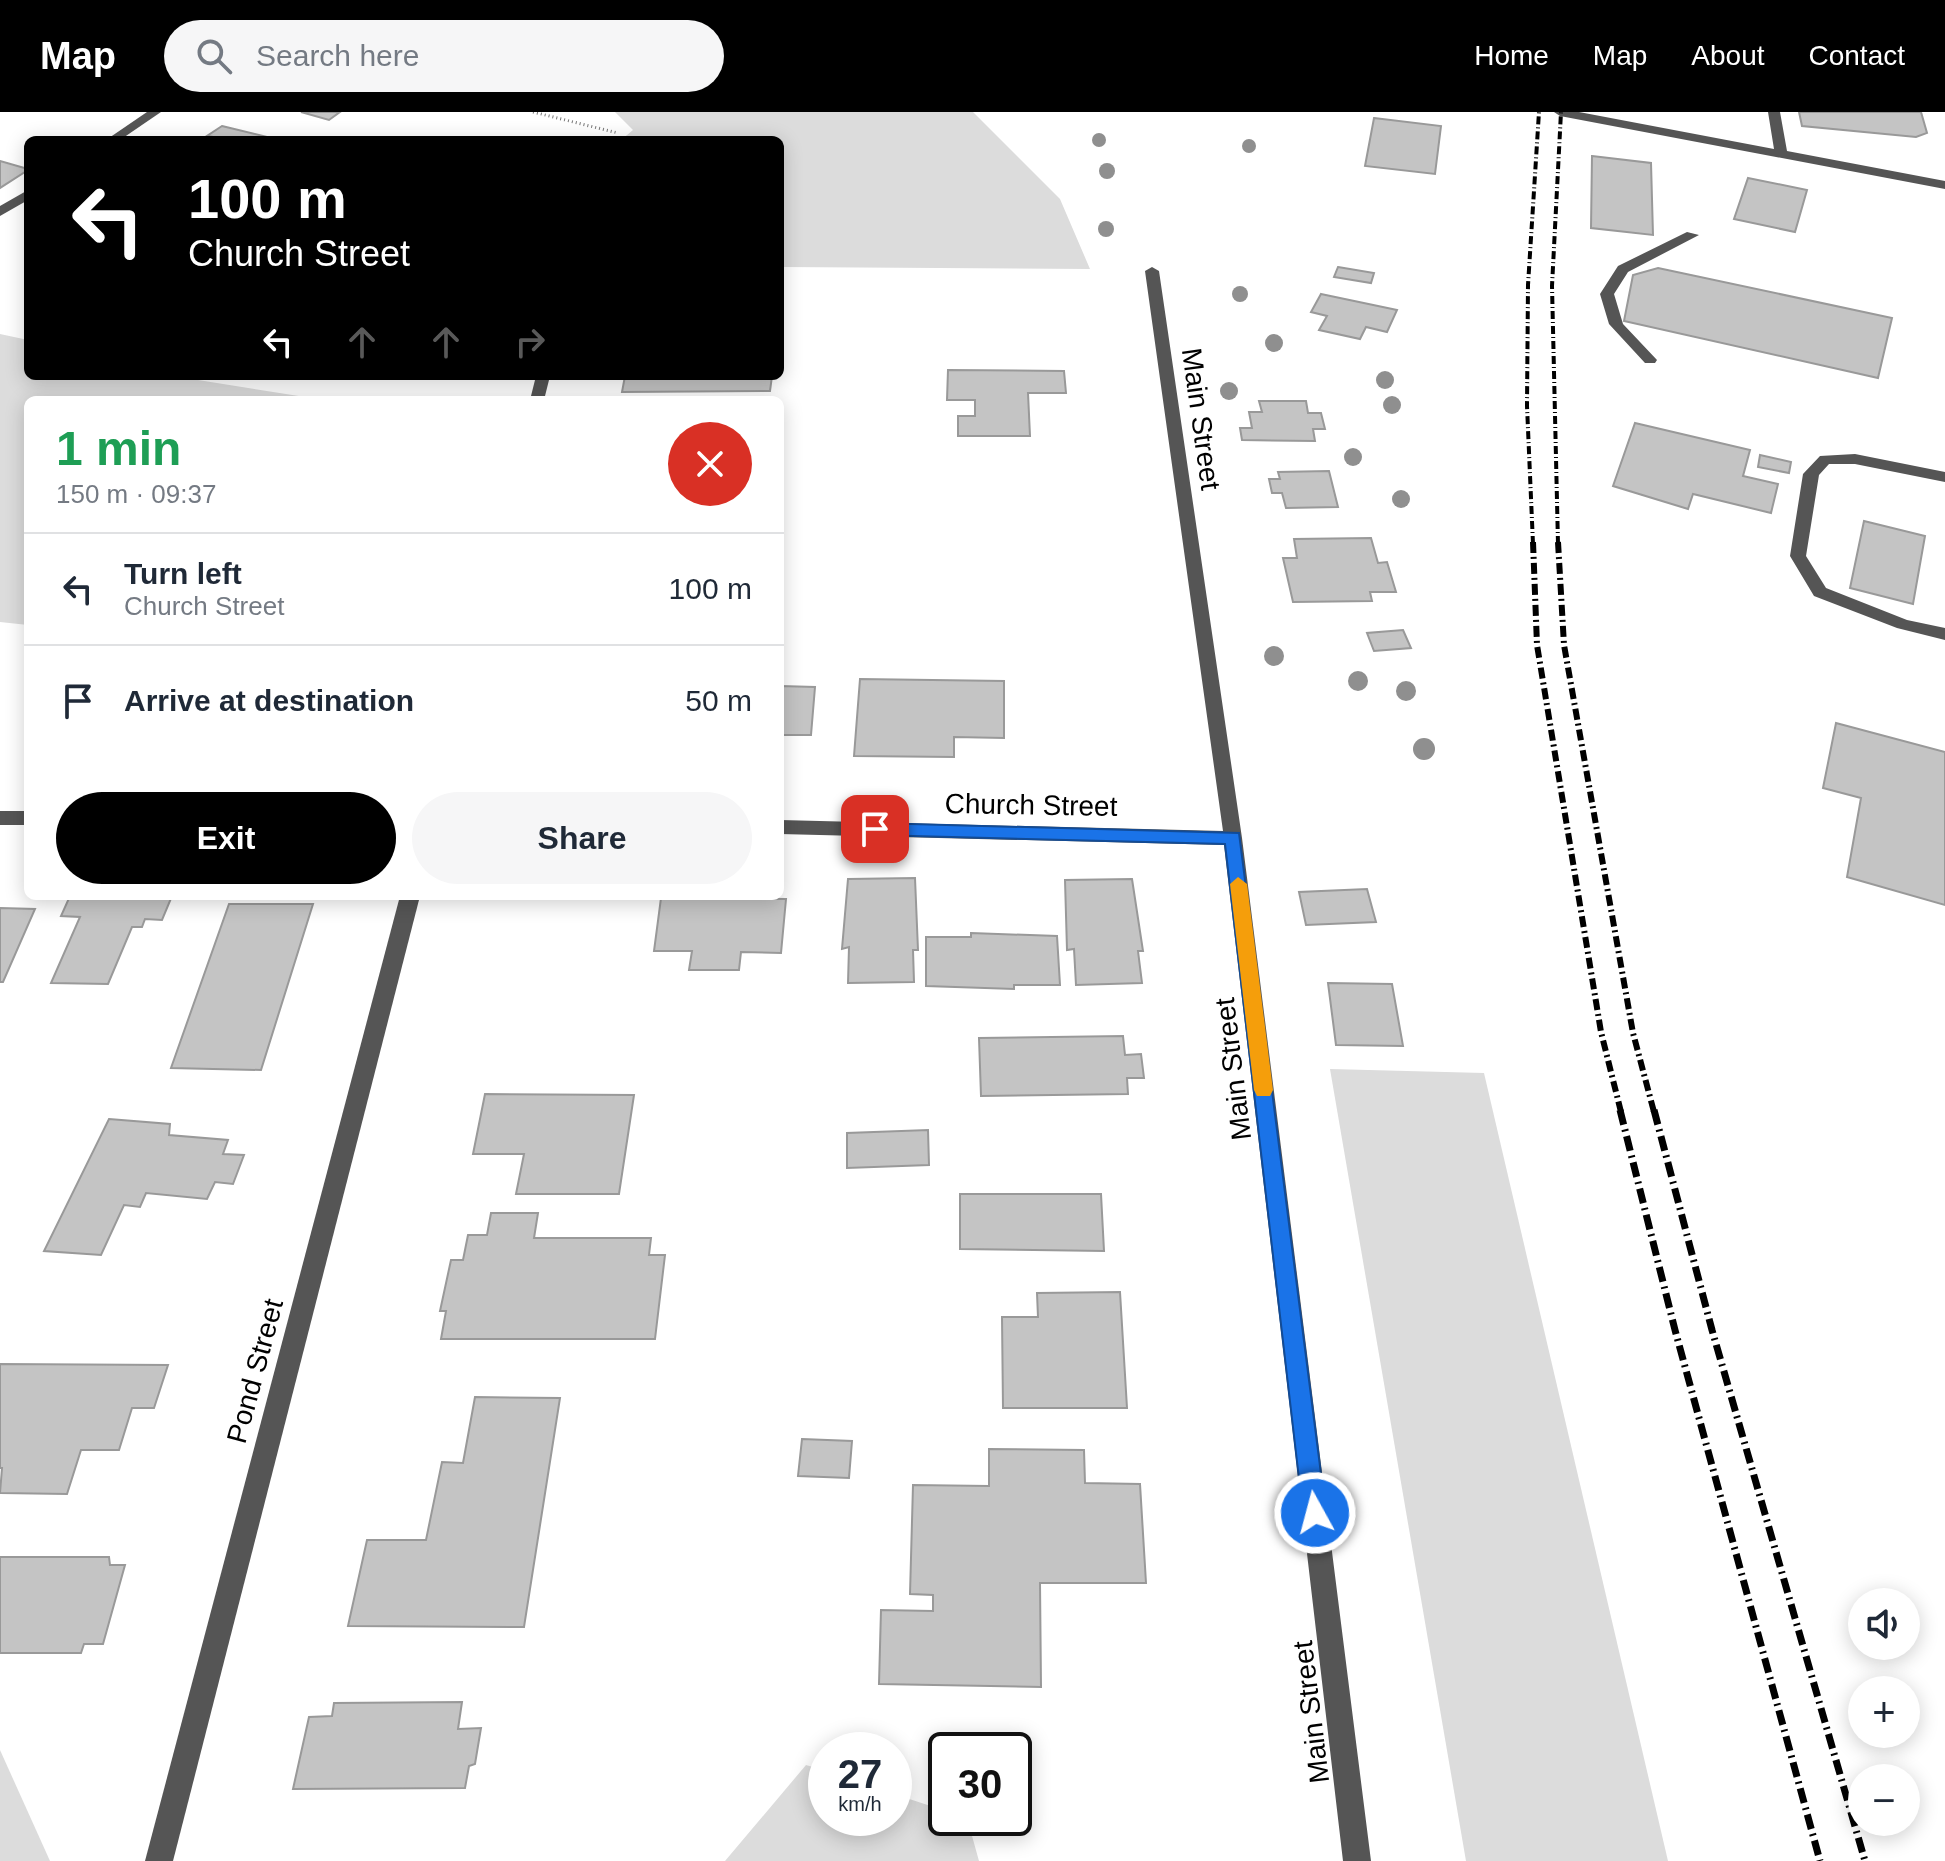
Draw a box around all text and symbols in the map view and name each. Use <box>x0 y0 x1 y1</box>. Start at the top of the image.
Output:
search box <box>164 20 724 92</box>
icon: search <box>192 34 236 78</box>
text: Map <box>40 35 116 77</box>
text: Search here <box>256 39 419 72</box>
text: Home <box>1474 40 1549 71</box>
text: Map <box>1593 40 1647 71</box>
text: About <box>1691 40 1765 71</box>
text: Contact <box>1809 40 1905 71</box>
text: 100 m <box>188 167 347 230</box>
icon: left <box>56 168 160 272</box>
text: Church Street <box>188 233 410 274</box>
icon: left <box>256 320 300 364</box>
icon: ahead <box>340 320 384 364</box>
icon: ahead <box>424 320 468 364</box>
icon: right <box>508 320 552 364</box>
street label: Main Street <box>1176 346 1226 492</box>
text: 1 min <box>56 422 181 475</box>
button: close <box>668 422 752 506</box>
text: 150 m · 09:37 <box>56 479 216 509</box>
text: Turn left <box>124 557 242 590</box>
icon: left <box>56 567 100 611</box>
text: 100 m <box>669 572 752 605</box>
text: Church Street <box>124 591 284 621</box>
icon: arrive <box>56 679 100 723</box>
text: Arrive at destination <box>124 684 414 717</box>
text: 50 m <box>685 684 752 717</box>
street label: Church Street <box>944 788 1118 822</box>
button: Exit <box>56 792 396 884</box>
button: Share <box>412 792 752 884</box>
pin <box>841 795 909 863</box>
icon: arrive <box>853 807 897 851</box>
street label: Main Street <box>1209 996 1257 1142</box>
street label: Pond Street <box>221 1295 289 1446</box>
position arrow <box>1273 1471 1357 1555</box>
map controls <box>1848 1588 1920 1836</box>
button: sound <box>1848 1588 1920 1660</box>
street label: Main Street <box>1287 1639 1335 1785</box>
button: + <box>1848 1676 1920 1748</box>
speed limit sign: 30 <box>928 1732 1032 1836</box>
text: 27 <box>838 1752 882 1796</box>
button: − <box>1848 1764 1920 1836</box>
text: km/h <box>838 1793 882 1815</box>

